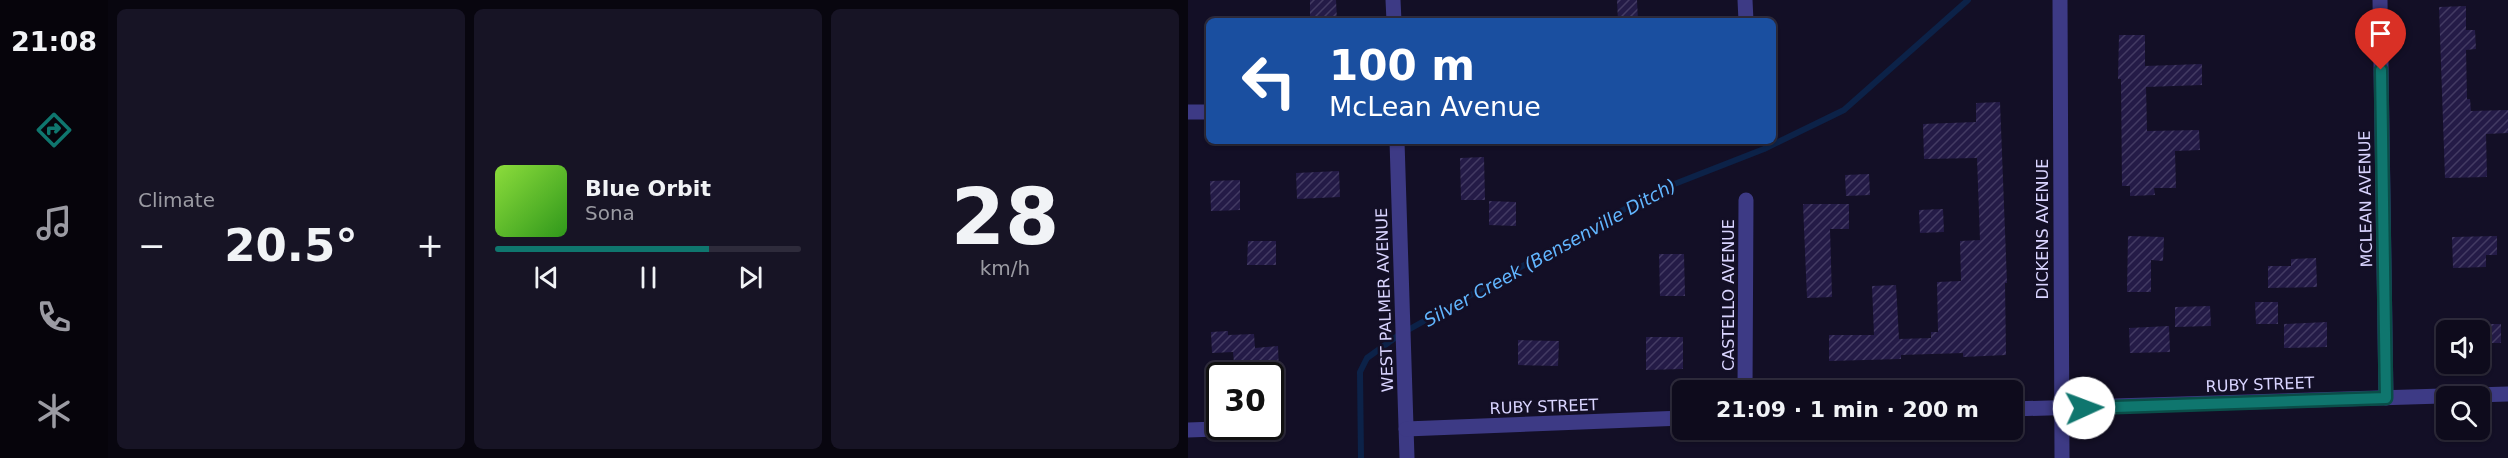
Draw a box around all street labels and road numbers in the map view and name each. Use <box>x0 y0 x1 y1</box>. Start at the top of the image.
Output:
street label: MCLEAN AVENUE <box>2355 130 2376 268</box>
street label: DICKENS AVENUE <box>2033 159 2052 299</box>
street label: WEST PALMER AVENUE <box>1372 208 1397 392</box>
street label: CASTELLO AVENUE <box>1719 219 1738 371</box>
street label: RUBY STREET <box>2205 373 2315 396</box>
street label: RUBY STREET <box>1489 395 1599 418</box>

